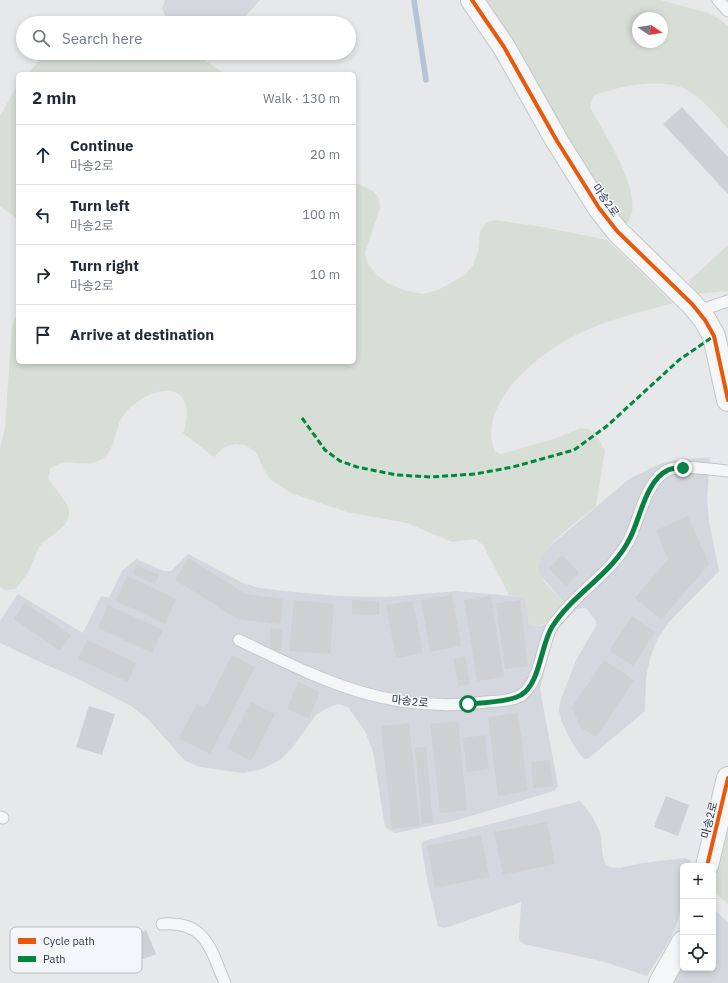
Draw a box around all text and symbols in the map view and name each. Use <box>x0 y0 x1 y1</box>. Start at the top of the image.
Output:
north arrow <box>632 12 668 48</box>
search box <box>16 16 356 60</box>
icon: search <box>30 27 52 49</box>
text: Search here <box>62 29 142 48</box>
text: 2 min <box>32 87 76 109</box>
text: Walk · 130 m <box>263 90 340 107</box>
text: Continue <box>70 136 134 155</box>
icon: ahead <box>32 144 54 166</box>
text: 20 m <box>310 146 340 163</box>
text: 마송2로 <box>70 157 114 174</box>
street label: 마송2로 <box>590 181 622 219</box>
text: Turn left <box>70 196 130 215</box>
icon: left <box>32 204 54 226</box>
text: 100 m <box>302 206 340 223</box>
text: 마송2로 <box>70 217 114 234</box>
text: Turn right <box>70 256 139 275</box>
icon: right <box>32 264 54 286</box>
text: 10 m <box>310 266 340 283</box>
text: 마송2로 <box>70 277 114 294</box>
icon: arrive <box>32 324 54 346</box>
text: Arrive at destination <box>70 325 214 344</box>
route end <box>674 459 692 477</box>
street label: 마송2로 <box>391 692 429 710</box>
route start <box>459 695 477 713</box>
street label: 마송2로 <box>698 800 720 840</box>
map controls <box>680 863 716 971</box>
button: + <box>680 863 716 899</box>
button: − <box>680 899 716 935</box>
legend <box>10 927 142 973</box>
text: Cycle path <box>43 934 95 948</box>
button: locate <box>680 935 716 971</box>
text: Path <box>43 952 66 966</box>

